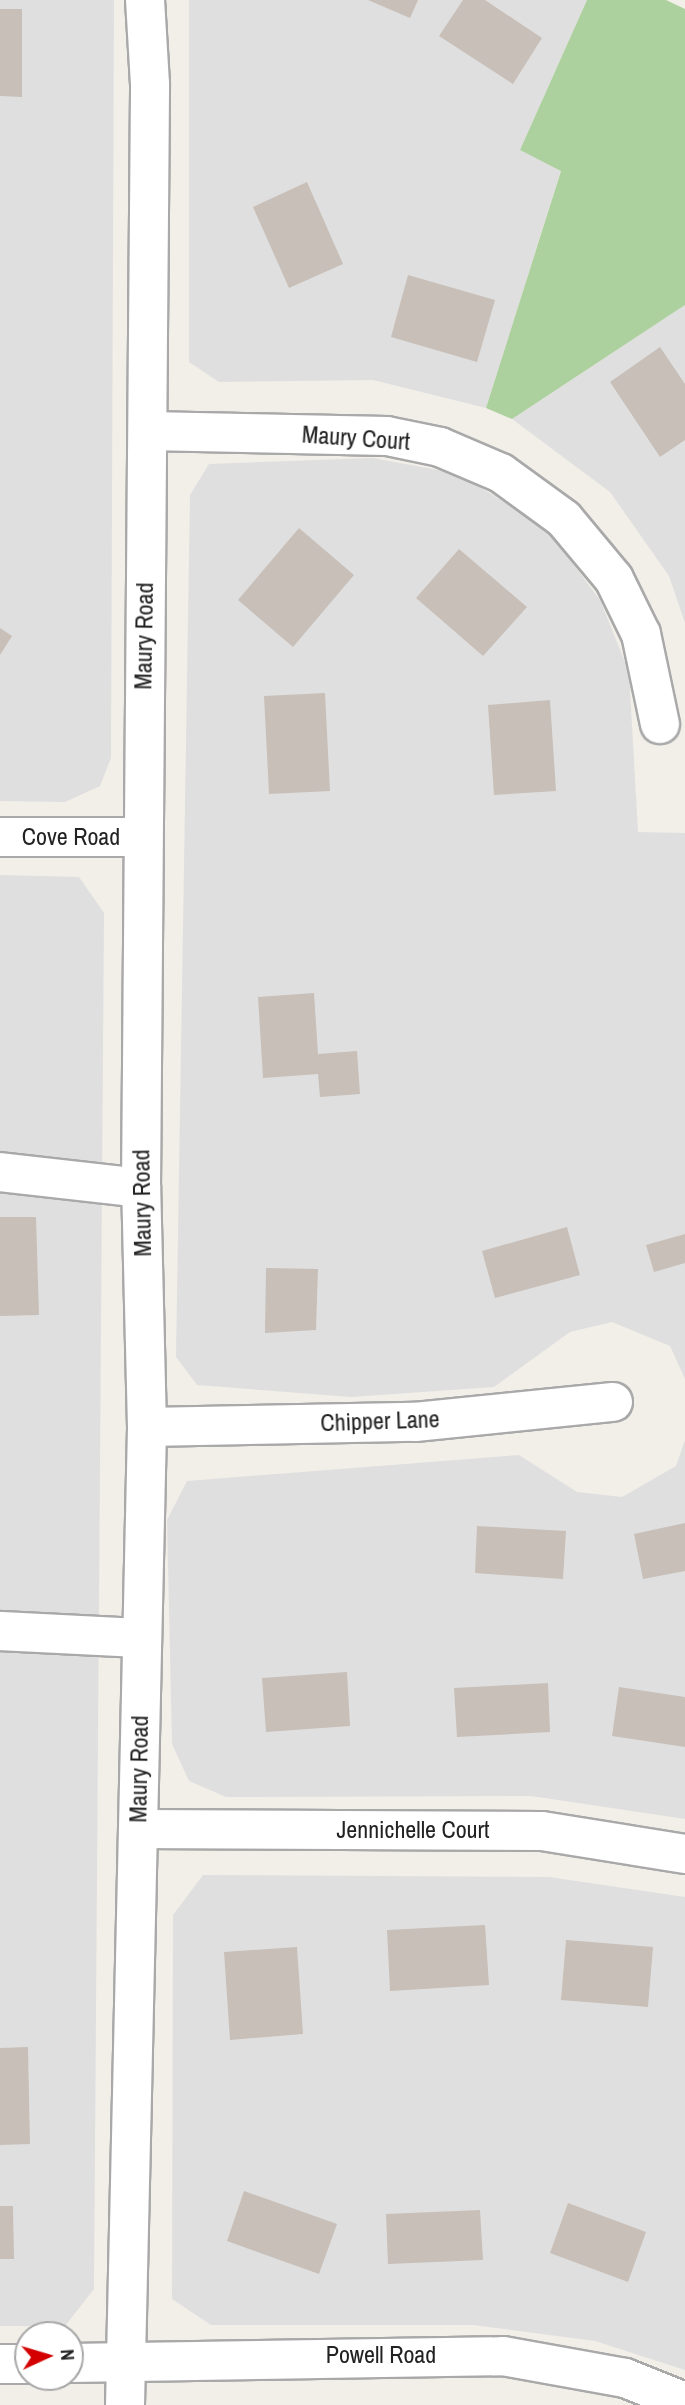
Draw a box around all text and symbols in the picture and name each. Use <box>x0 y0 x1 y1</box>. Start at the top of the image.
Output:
street label: Maury Court <box>301 420 411 456</box>
street label: Maury Road <box>129 582 159 690</box>
street label: Cove Road <box>22 823 120 851</box>
street label: Maury Road <box>127 1149 157 1257</box>
street label: Chipper Lane <box>320 1405 440 1437</box>
street label: Maury Road <box>124 1715 154 1823</box>
street label: Jennichelle Court <box>336 1816 490 1844</box>
north arrow <box>14 2321 84 2391</box>
street label: Powell Road <box>326 2341 436 2369</box>
text: N <box>55 2348 81 2361</box>

